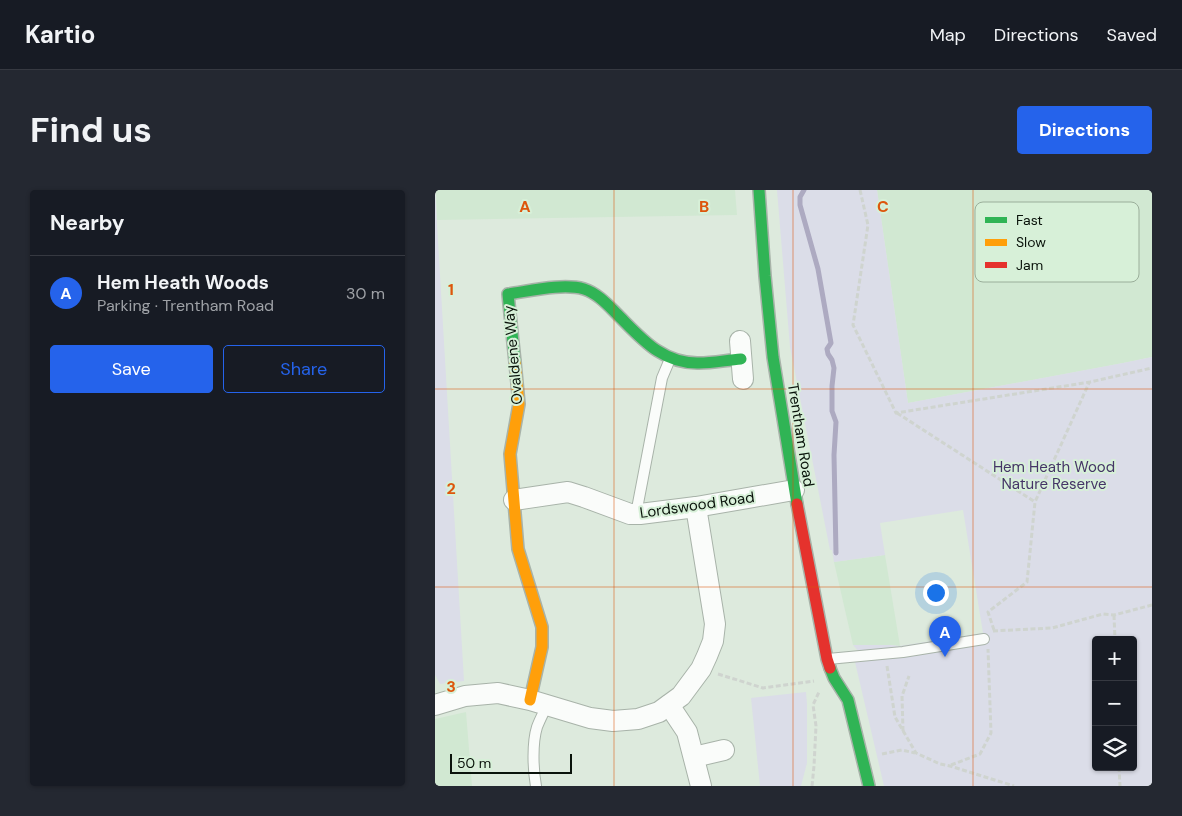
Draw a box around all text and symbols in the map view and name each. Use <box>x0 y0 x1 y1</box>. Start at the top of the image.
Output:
text: Kartio <box>25 19 95 50</box>
text: Map <box>930 23 966 47</box>
text: Directions <box>994 23 1079 47</box>
text: Saved <box>1107 23 1157 47</box>
button: Directions <box>1017 106 1152 154</box>
text: Find us <box>30 107 152 153</box>
text: A <box>519 196 531 217</box>
text: B <box>699 196 709 217</box>
text: C <box>877 196 889 217</box>
legend <box>975 202 1139 282</box>
text: Nearby <box>50 209 124 237</box>
text: Fast <box>1016 211 1043 229</box>
text: Slow <box>1016 233 1046 251</box>
text: Jam <box>1016 256 1043 274</box>
text: Hem Heath Woods <box>97 270 269 295</box>
text: 1 <box>448 279 454 300</box>
text: A <box>60 283 72 304</box>
text: 30 m <box>346 283 385 304</box>
text: Parking · Trentham Road <box>97 295 274 316</box>
street label: Ovaldene Way <box>499 304 527 406</box>
button: Save <box>50 345 213 393</box>
button: Share <box>223 345 385 393</box>
street label: Trentham Road <box>783 382 819 488</box>
park label: Hem Heath Wood Nature Reserve <box>993 457 1115 494</box>
text: 2 <box>446 478 456 499</box>
street label: Lordswood Road <box>638 487 756 523</box>
your location <box>923 580 949 606</box>
pin: A <box>929 616 961 657</box>
map controls <box>1092 636 1137 771</box>
button: + <box>1092 636 1137 681</box>
text: 3 <box>446 676 456 697</box>
button: − <box>1092 681 1137 726</box>
button: layers <box>1092 726 1137 771</box>
scale bar <box>450 751 573 774</box>
text: 50 m <box>457 754 491 772</box>

